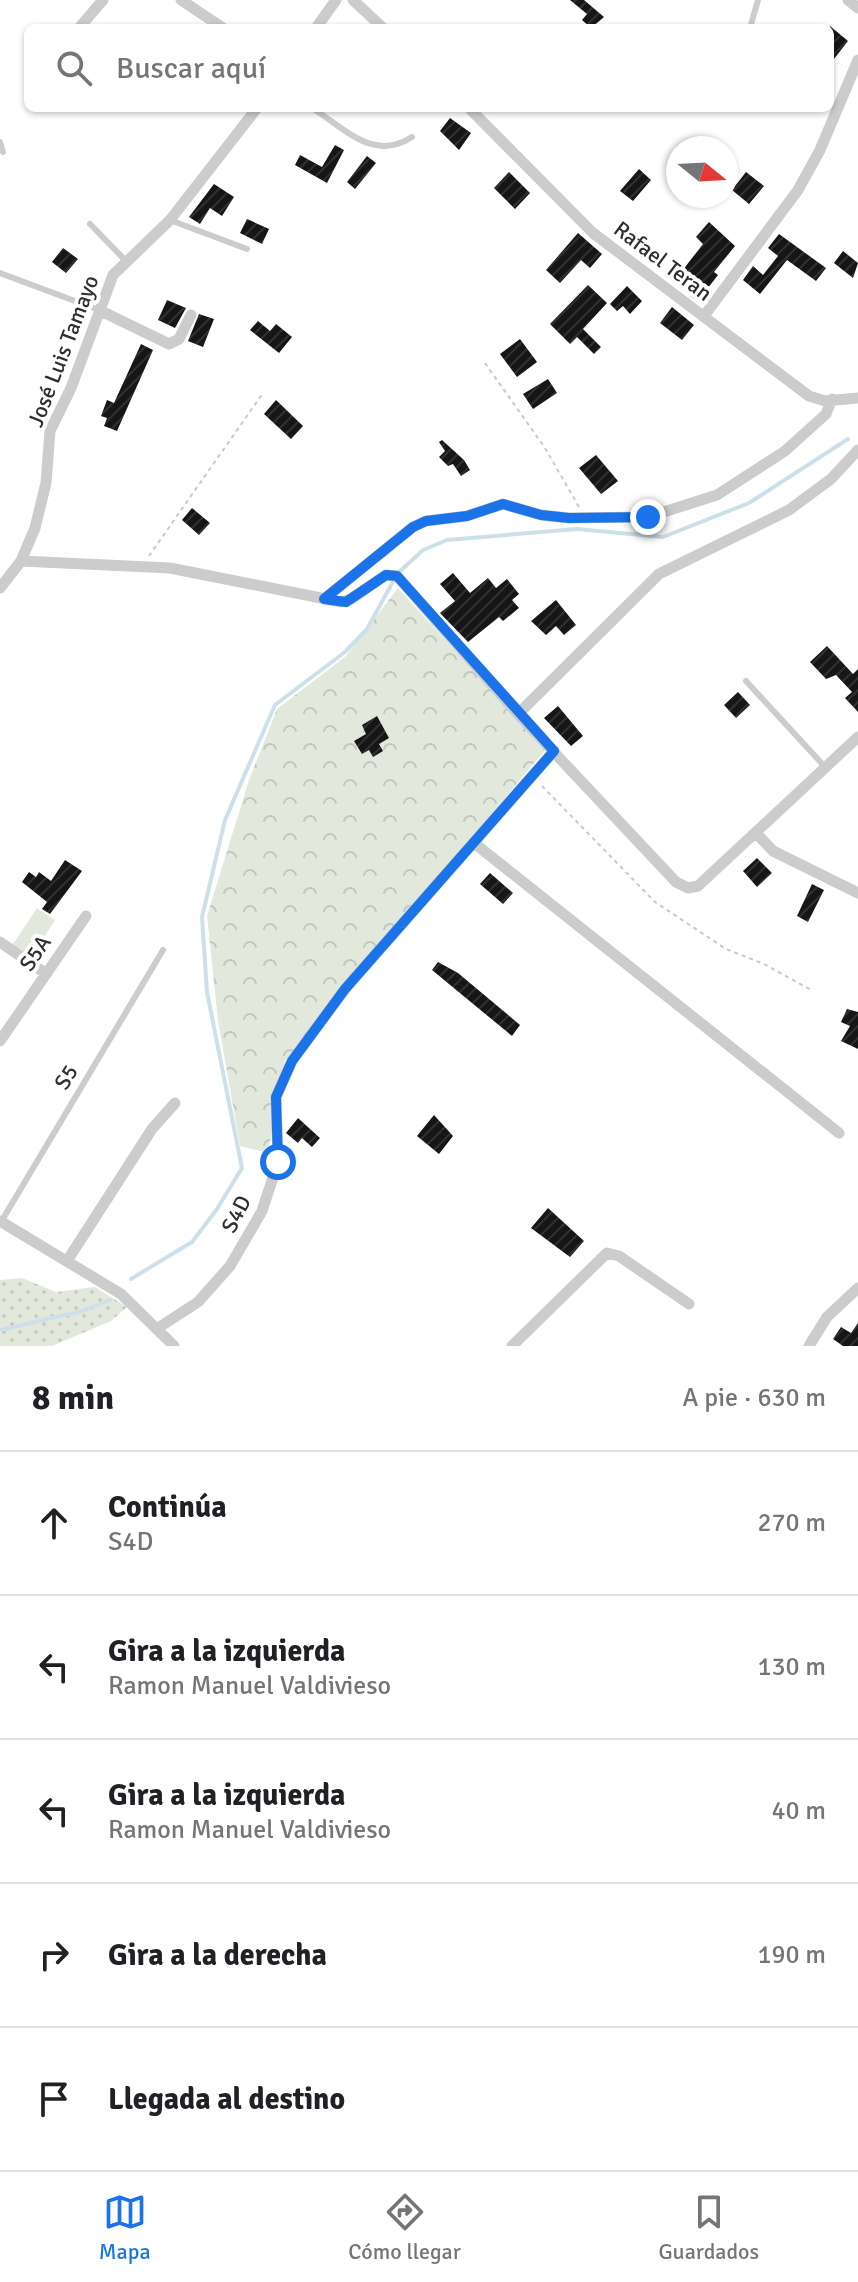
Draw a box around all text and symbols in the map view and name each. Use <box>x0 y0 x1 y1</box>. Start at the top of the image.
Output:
search box <box>24 24 834 112</box>
icon: search <box>52 46 96 90</box>
text: Buscar aquí <box>116 50 266 87</box>
north arrow <box>666 136 738 208</box>
street label: Rafael Teran <box>609 215 717 307</box>
street label: José Luis Tamayo <box>22 271 104 431</box>
route end <box>630 499 666 535</box>
street label: S5A <box>13 929 57 976</box>
street label: S5 <box>48 1060 84 1094</box>
route start <box>260 1144 296 1180</box>
street label: S4D <box>215 1191 257 1237</box>
text: 8 min <box>32 1377 114 1419</box>
text: A pie · 630 m <box>683 1382 826 1414</box>
text: Continúa <box>108 1489 227 1526</box>
icon: ahead <box>32 1501 76 1545</box>
text: 270 m <box>757 1507 826 1539</box>
text: S4D <box>108 1526 153 1558</box>
text: Gira a la izquierda <box>108 1633 345 1670</box>
icon: left <box>32 1645 76 1689</box>
text: 130 m <box>757 1651 826 1683</box>
text: Ramon Manuel Valdivieso <box>108 1670 391 1702</box>
text: Gira a la izquierda <box>108 1777 345 1814</box>
icon: left <box>32 1789 76 1833</box>
text: 40 m <box>771 1795 826 1827</box>
text: Ramon Manuel Valdivieso <box>108 1814 391 1846</box>
icon: right <box>32 1933 76 1977</box>
text: Gira a la derecha <box>108 1937 327 1974</box>
text: 190 m <box>757 1939 826 1971</box>
icon: arrive <box>32 2077 76 2121</box>
text: Llegada al destino <box>108 2081 345 2118</box>
tab: Mapa <box>99 2190 151 2265</box>
tab: Cómo llegar <box>348 2190 461 2265</box>
tab: Guardados <box>658 2190 759 2265</box>

